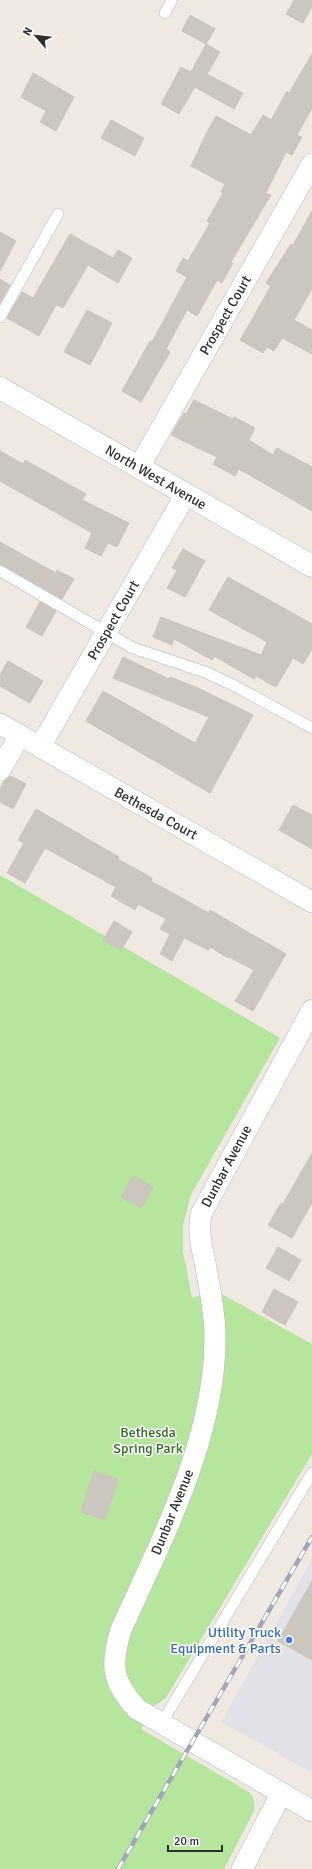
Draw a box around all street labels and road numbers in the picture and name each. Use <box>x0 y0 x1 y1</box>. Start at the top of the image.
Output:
street label: Prospect Court <box>196 273 255 358</box>
street label: North West Avenue <box>102 442 209 513</box>
street label: Prospect Court <box>84 578 143 663</box>
street label: Bethesda Court <box>111 784 200 843</box>
street label: Dunbar Avenue <box>198 1122 255 1210</box>
street label: Dunbar Avenue <box>148 1467 197 1558</box>

